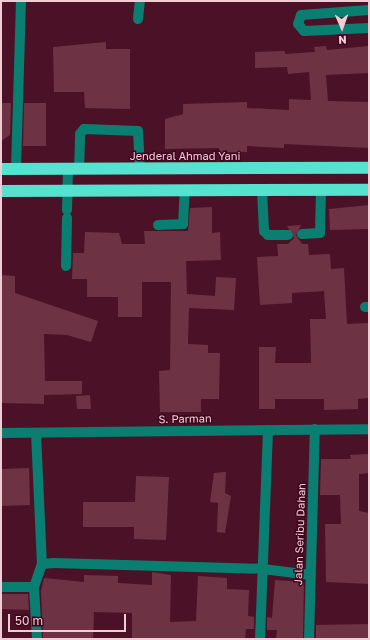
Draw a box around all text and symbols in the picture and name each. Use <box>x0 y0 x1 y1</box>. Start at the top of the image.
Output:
north arrow <box>322 8 362 48</box>
text: N <box>338 34 347 47</box>
street label: Jenderal Ahmad Yani <box>130 149 240 163</box>
street label: S. Parman <box>158 412 212 426</box>
street label: Jalan Seribu Dahan <box>292 483 308 585</box>
scale bar <box>10 606 128 632</box>
text: 50 m <box>15 613 43 628</box>

